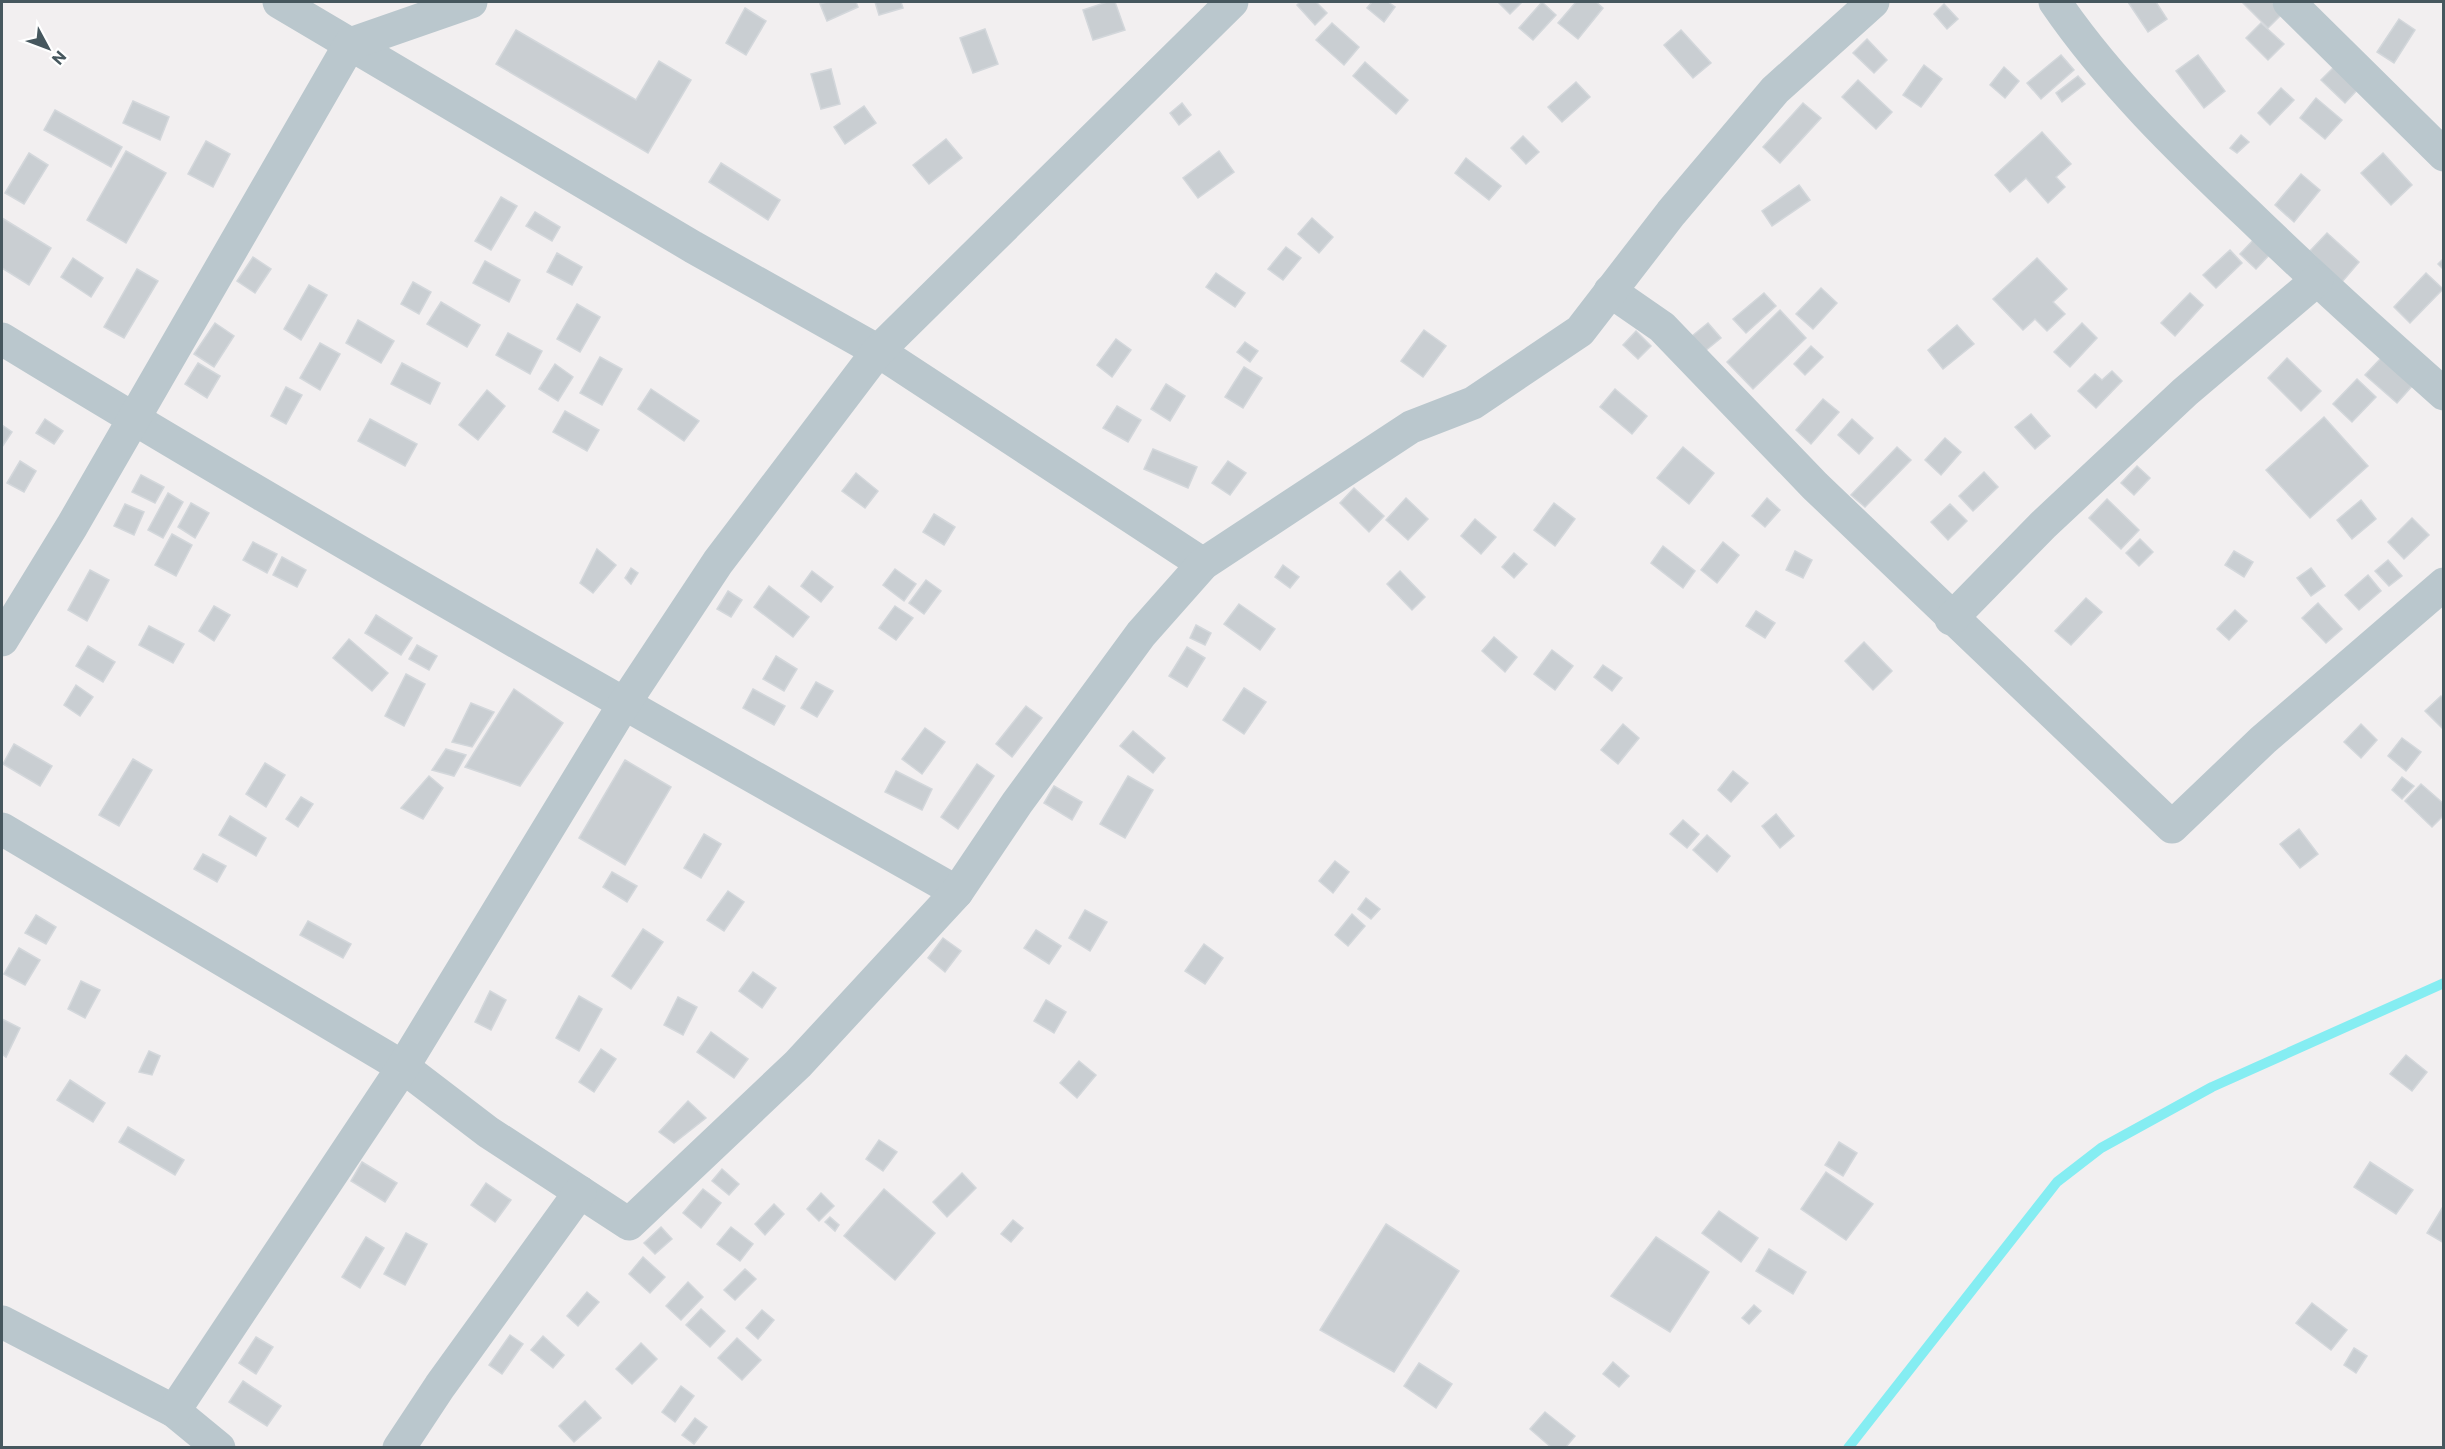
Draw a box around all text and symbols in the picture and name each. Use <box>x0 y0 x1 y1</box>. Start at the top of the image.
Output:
north arrow <box>18 18 78 78</box>
text: N <box>49 47 71 69</box>

